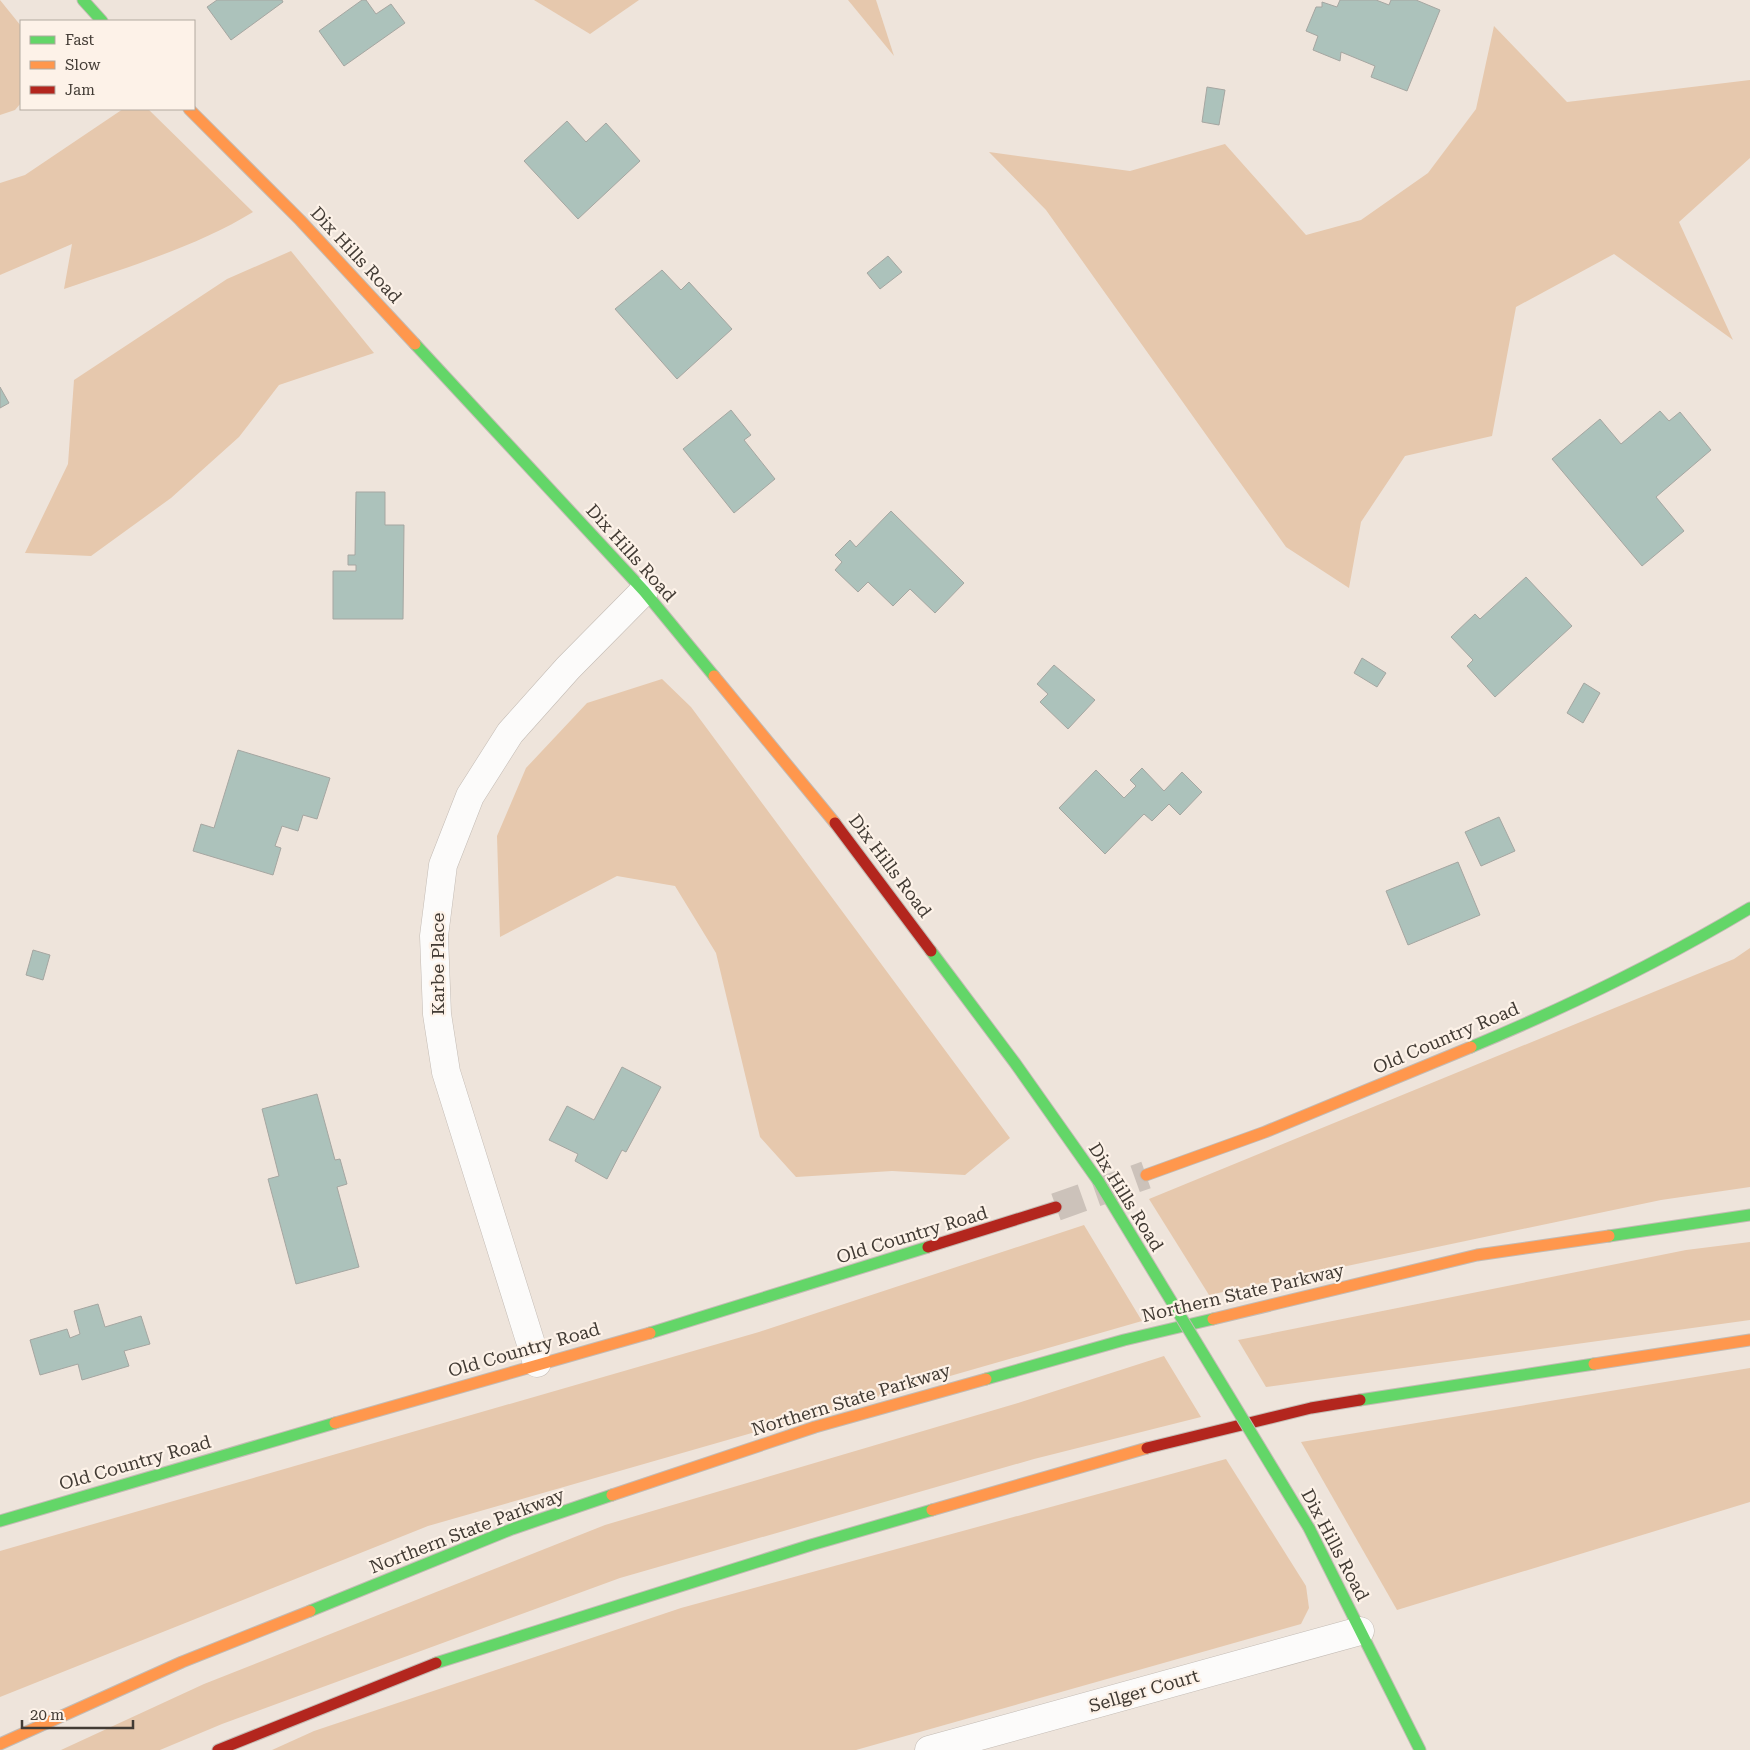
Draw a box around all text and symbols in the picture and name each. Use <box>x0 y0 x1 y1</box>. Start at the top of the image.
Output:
legend <box>20 20 195 110</box>
text: Fast <box>65 31 95 49</box>
text: Slow <box>65 56 101 74</box>
text: Jam <box>65 81 95 99</box>
street label: Dix Hills Road <box>306 202 407 307</box>
street label: Dix Hills Road <box>582 500 681 606</box>
street label: Dix Hills Road <box>845 810 936 922</box>
street label: Karbe Place <box>427 913 448 1015</box>
street label: Old Country Road <box>1370 997 1522 1078</box>
street label: Dix Hills Road <box>1085 1139 1168 1255</box>
street label: Old Country Road <box>834 1201 990 1267</box>
street label: Northern State Parkway <box>1140 1259 1346 1326</box>
street label: Old Country Road <box>446 1318 603 1381</box>
street label: Northern State Parkway <box>749 1359 953 1440</box>
street label: Old Country Road <box>57 1431 214 1494</box>
street label: Northern State Parkway <box>366 1484 568 1577</box>
street label: Dix Hills Road <box>1297 1485 1374 1605</box>
street label: Sellger Court <box>1086 1665 1202 1716</box>
scale bar <box>22 1698 134 1730</box>
text: 20 m <box>30 1706 65 1724</box>

